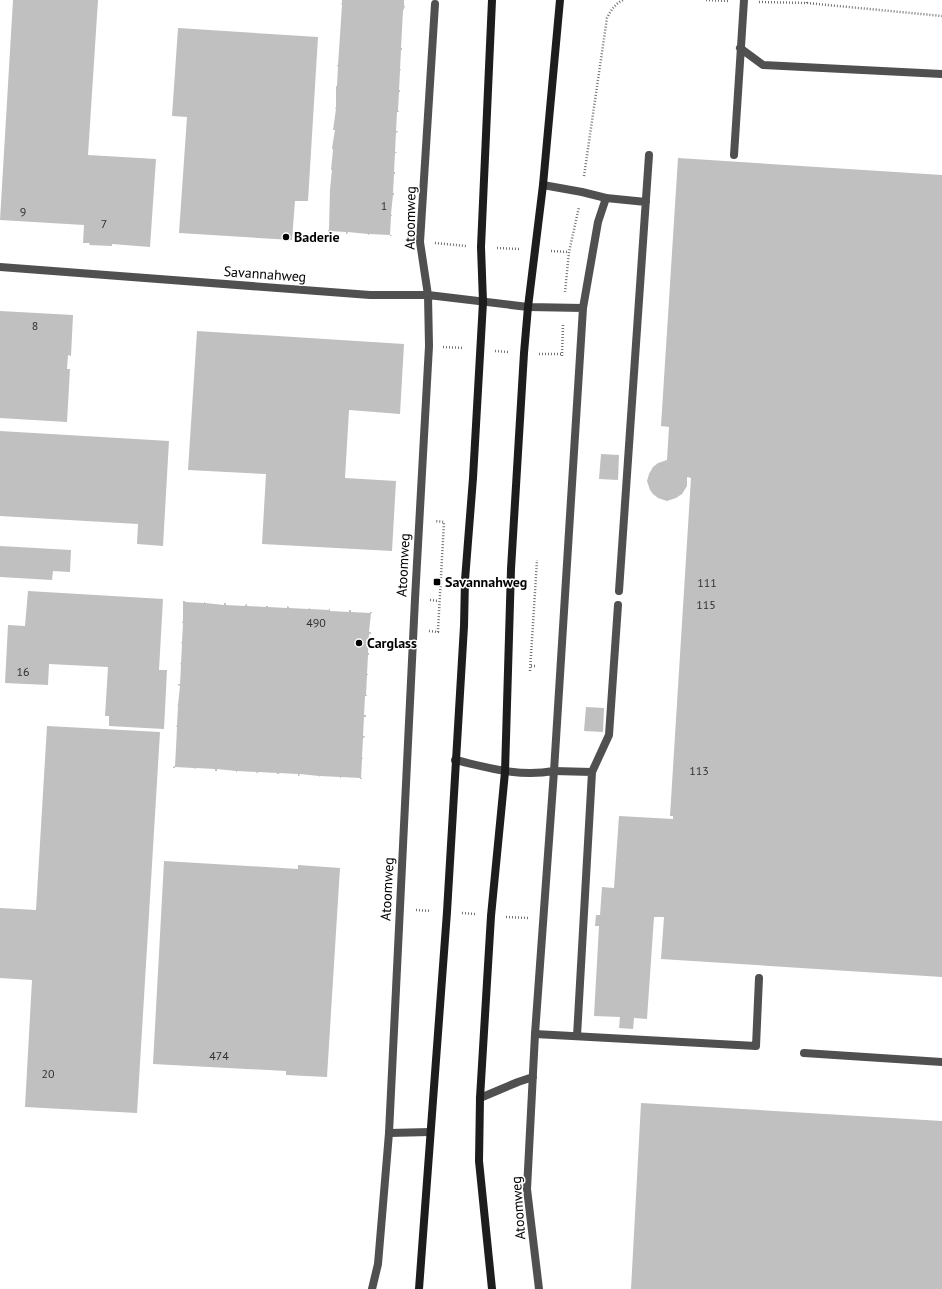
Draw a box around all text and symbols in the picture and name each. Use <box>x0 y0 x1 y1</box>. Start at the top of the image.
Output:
street label: Atoomweg <box>400 186 420 250</box>
house number: 1 <box>381 198 387 213</box>
house number: 9 <box>20 204 26 219</box>
house number: 7 <box>101 216 107 231</box>
place label: Baderie <box>294 228 340 246</box>
marker: Baderie <box>281 232 291 242</box>
street label: Savannahweg <box>223 262 307 286</box>
house number: 8 <box>32 318 38 333</box>
street label: Atoomweg <box>392 533 414 597</box>
place label: Savannahweg <box>445 573 527 591</box>
house number: 111 <box>697 575 717 590</box>
marker: Savannahweg <box>432 577 442 587</box>
house number: 115 <box>696 597 716 612</box>
house number: 490 <box>306 615 326 630</box>
place label: Carglass <box>367 634 417 652</box>
marker: Carglass <box>354 638 364 648</box>
house number: 16 <box>16 664 30 679</box>
house number: 113 <box>689 763 709 778</box>
street label: Atoomweg <box>376 857 398 921</box>
house number: 474 <box>209 1048 229 1063</box>
house number: 20 <box>41 1066 55 1081</box>
street label: Atoomweg <box>507 1176 529 1240</box>

